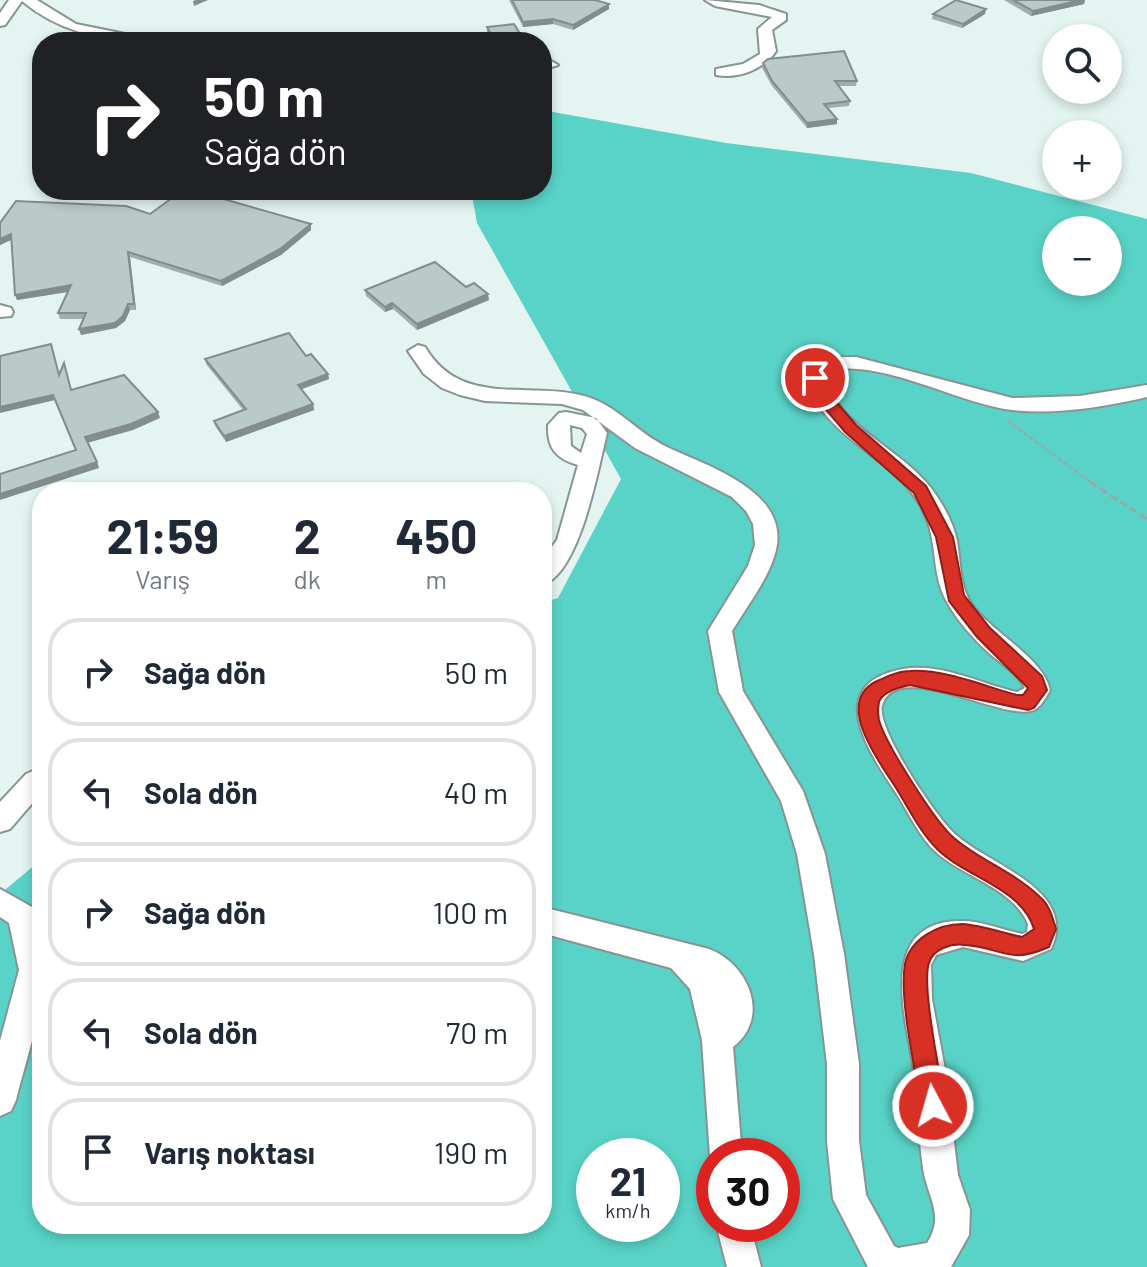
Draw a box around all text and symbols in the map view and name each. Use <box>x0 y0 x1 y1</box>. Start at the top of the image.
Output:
map controls <box>1042 24 1122 296</box>
button: search <box>1042 24 1122 104</box>
text: 50 m <box>204 61 324 128</box>
icon: right <box>72 64 176 168</box>
button: + <box>1042 120 1122 200</box>
text: Sağa dön <box>204 129 347 172</box>
button: − <box>1042 216 1122 296</box>
pin <box>781 344 849 412</box>
icon: arrive <box>793 356 837 400</box>
text: 21:59 <box>107 506 219 564</box>
text: 2 <box>294 506 321 564</box>
text: 450 <box>395 506 477 564</box>
text: Varış <box>135 563 190 594</box>
text: dk <box>293 563 321 594</box>
text: m <box>426 563 447 594</box>
icon: right <box>76 650 120 694</box>
text: Sağa dön <box>144 654 266 690</box>
text: 50 m <box>445 654 508 690</box>
icon: left <box>76 770 120 814</box>
text: Sola dön <box>144 774 258 810</box>
text: 40 m <box>444 774 508 810</box>
icon: right <box>76 890 120 934</box>
text: Sağa dön <box>144 894 266 930</box>
text: 100 m <box>433 894 508 930</box>
icon: left <box>76 1010 120 1054</box>
text: Sola dön <box>144 1014 258 1050</box>
text: 70 m <box>446 1014 508 1050</box>
position arrow <box>891 1064 975 1148</box>
icon: arrive <box>76 1130 120 1174</box>
text: Varış noktası <box>144 1134 315 1170</box>
text: 190 m <box>434 1134 508 1170</box>
speed limit sign: 30 <box>696 1138 800 1242</box>
text: 21 <box>610 1156 646 1204</box>
text: km/h <box>605 1198 651 1222</box>

